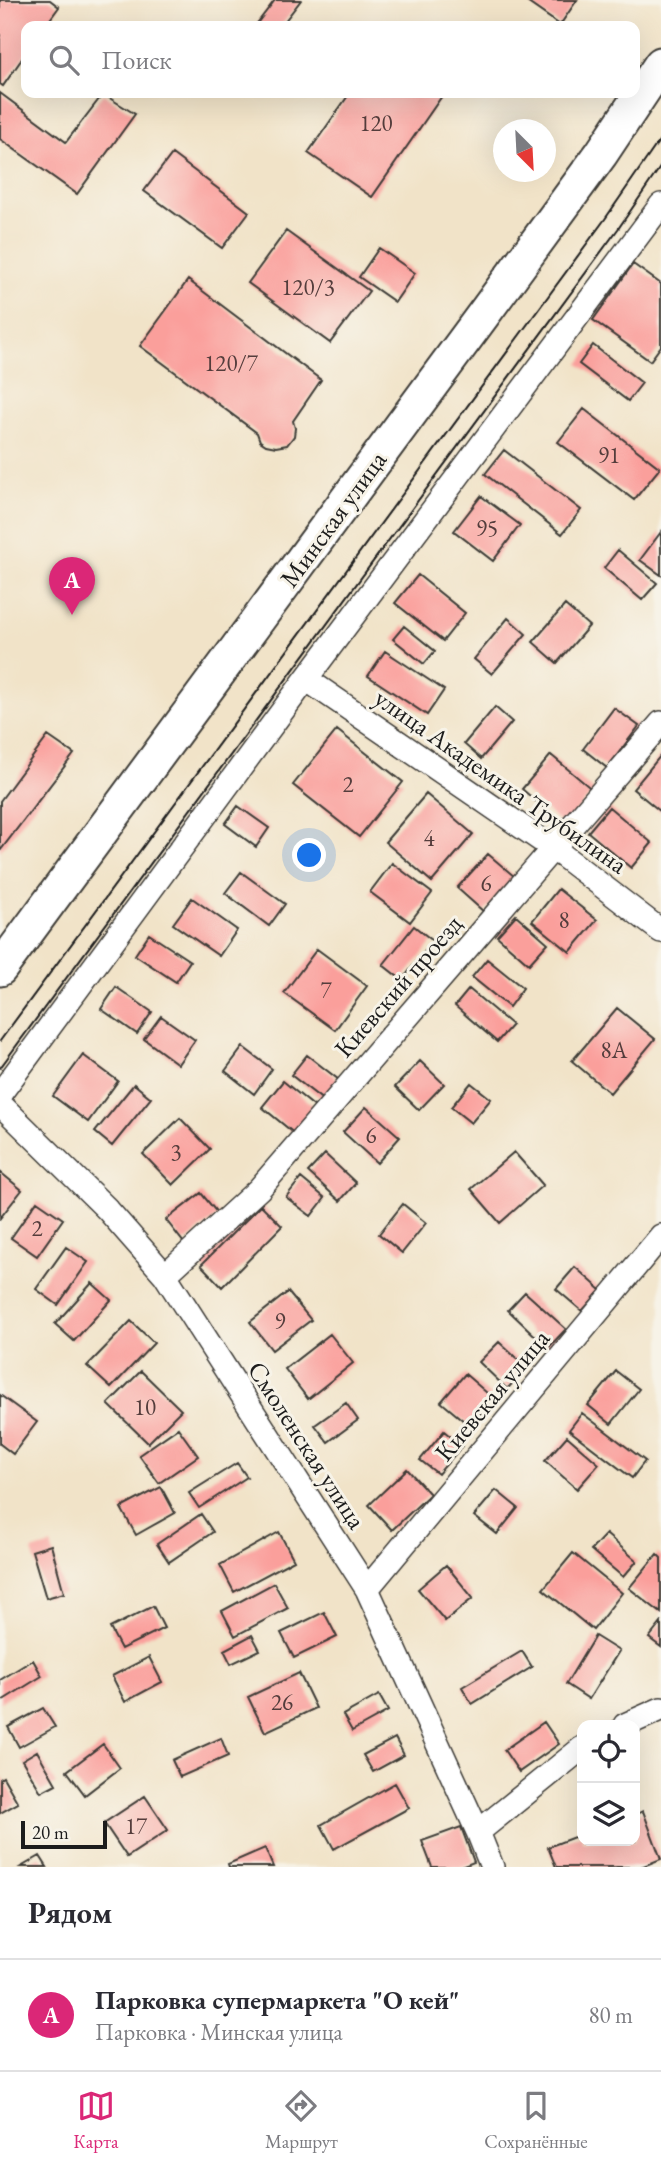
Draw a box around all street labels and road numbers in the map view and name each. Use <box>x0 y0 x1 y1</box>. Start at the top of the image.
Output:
street label: Минская улица <box>272 443 394 594</box>
street label: улица Академика Трубилина <box>368 681 635 882</box>
street label: Киевский проезд <box>327 907 469 1064</box>
street label: Киевская улица <box>427 1321 558 1468</box>
street label: Смоленская улица <box>240 1355 374 1536</box>

